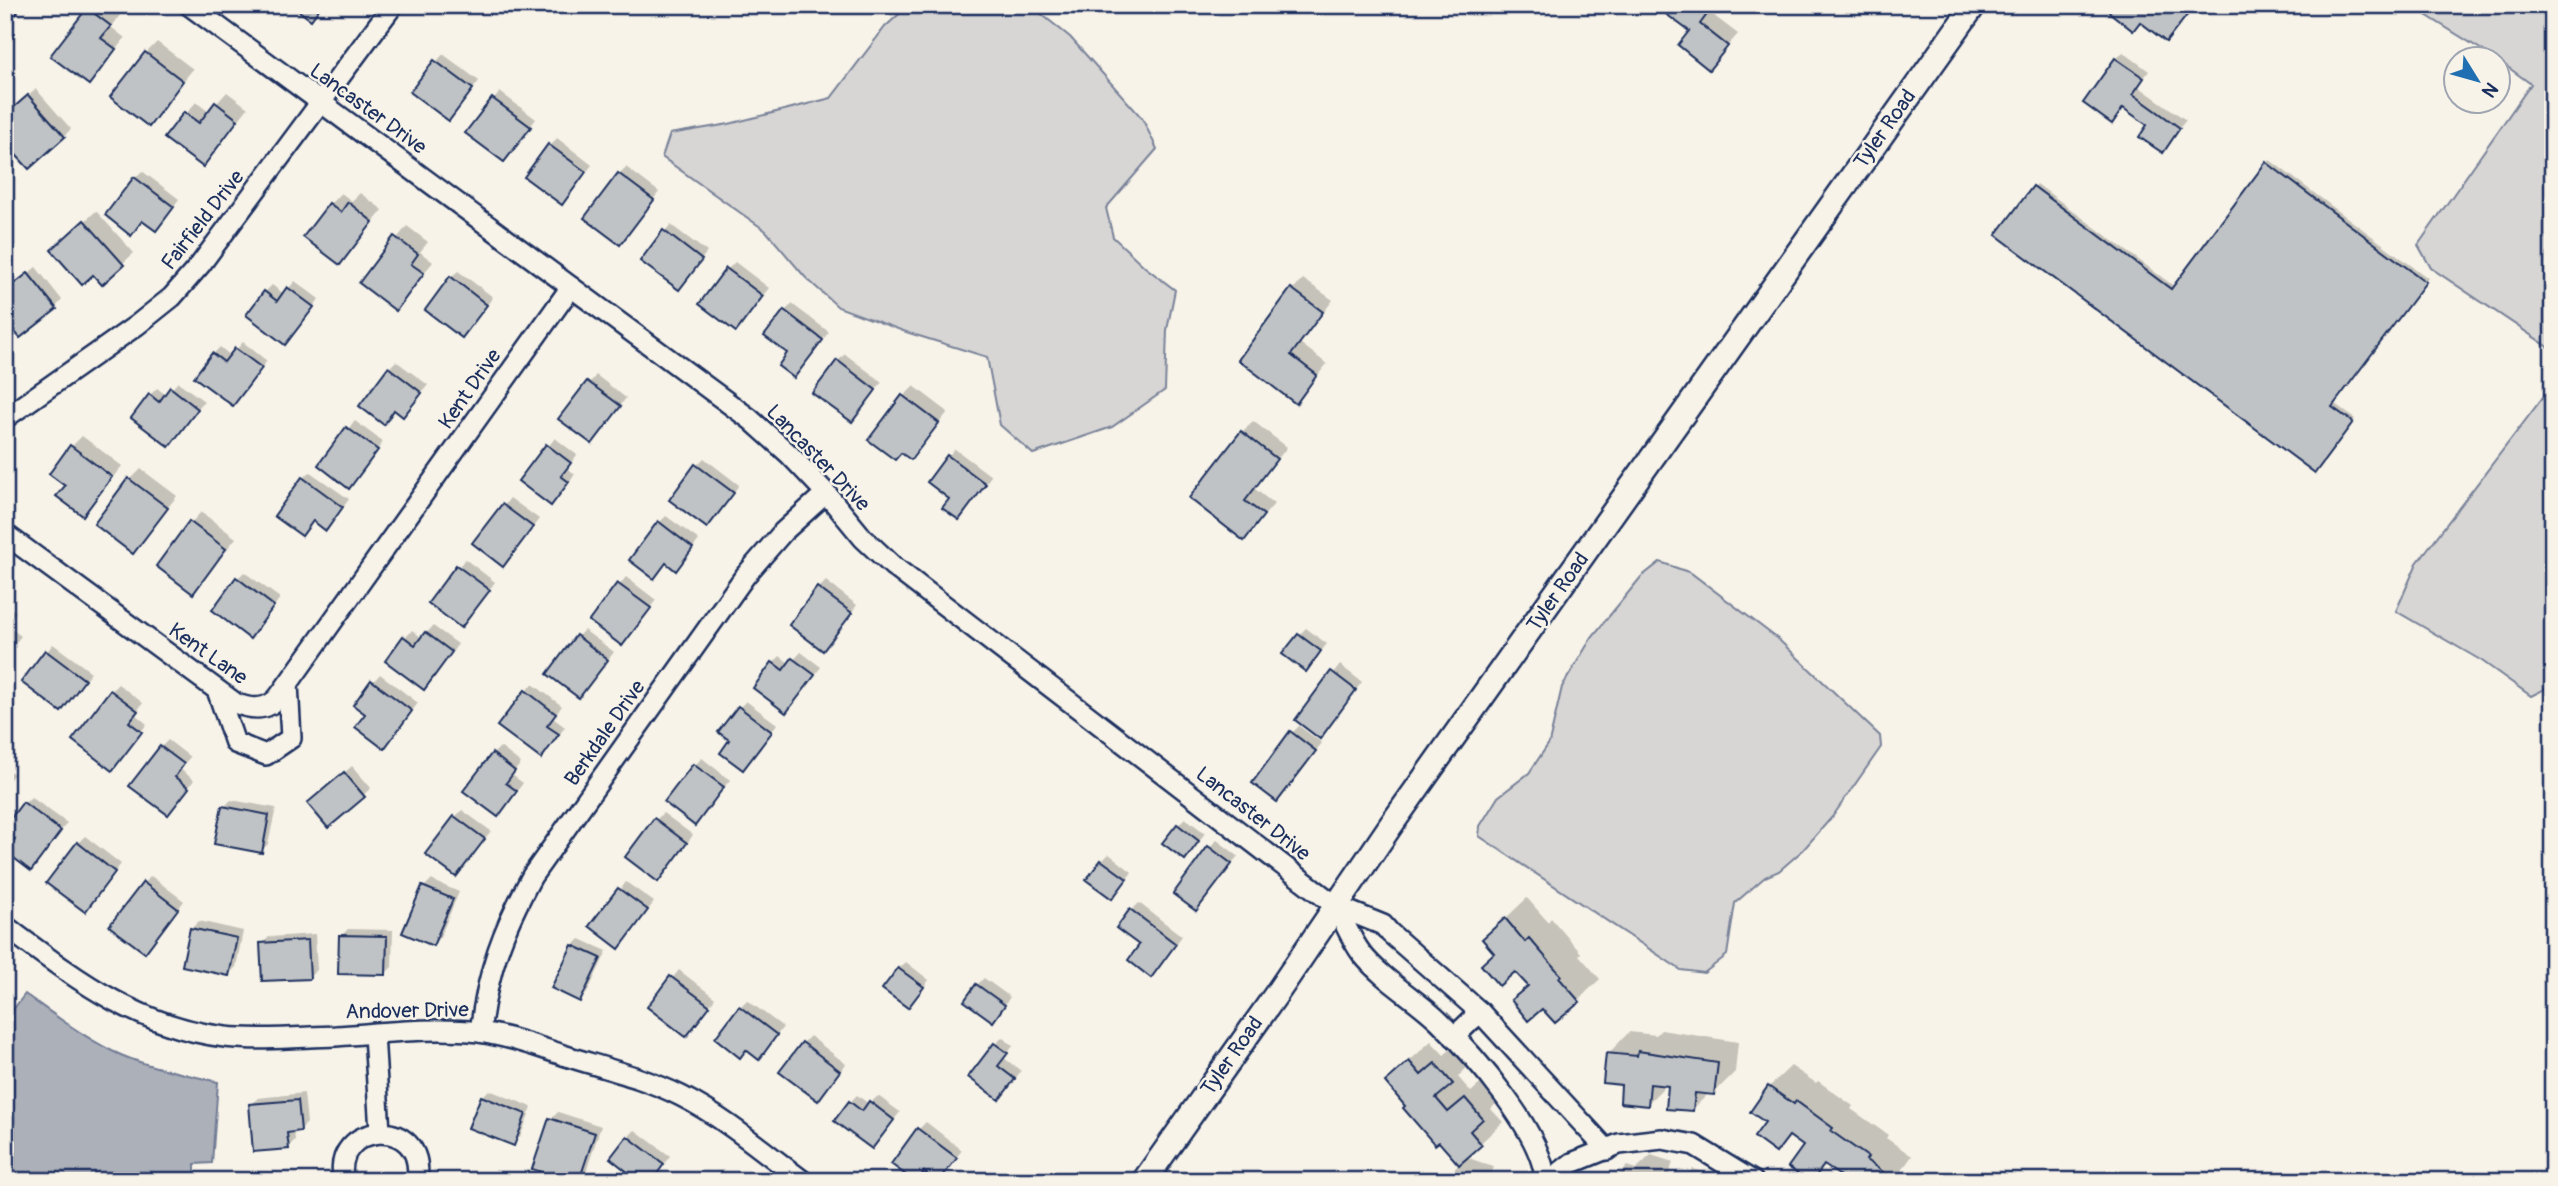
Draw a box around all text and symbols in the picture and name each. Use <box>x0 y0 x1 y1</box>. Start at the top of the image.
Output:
north arrow <box>2442 46 2512 116</box>
street label: Lancaster Drive <box>304 57 432 161</box>
text: N <box>2476 77 2503 102</box>
street label: Tyler Road <box>1848 84 1922 174</box>
street label: Fairfield Drive <box>156 164 251 275</box>
street label: Kent Drive <box>433 343 508 434</box>
street label: Lancaster Drive <box>760 399 876 518</box>
street label: Tyler Road <box>1521 547 1595 637</box>
street label: Kent Lane <box>163 617 253 691</box>
street label: Berkdale Drive <box>559 674 652 791</box>
street label: Lancaster Drive <box>1190 761 1316 868</box>
street label: Andover Drive <box>345 996 470 1026</box>
street label: Tyler Road <box>1195 1011 1269 1101</box>

